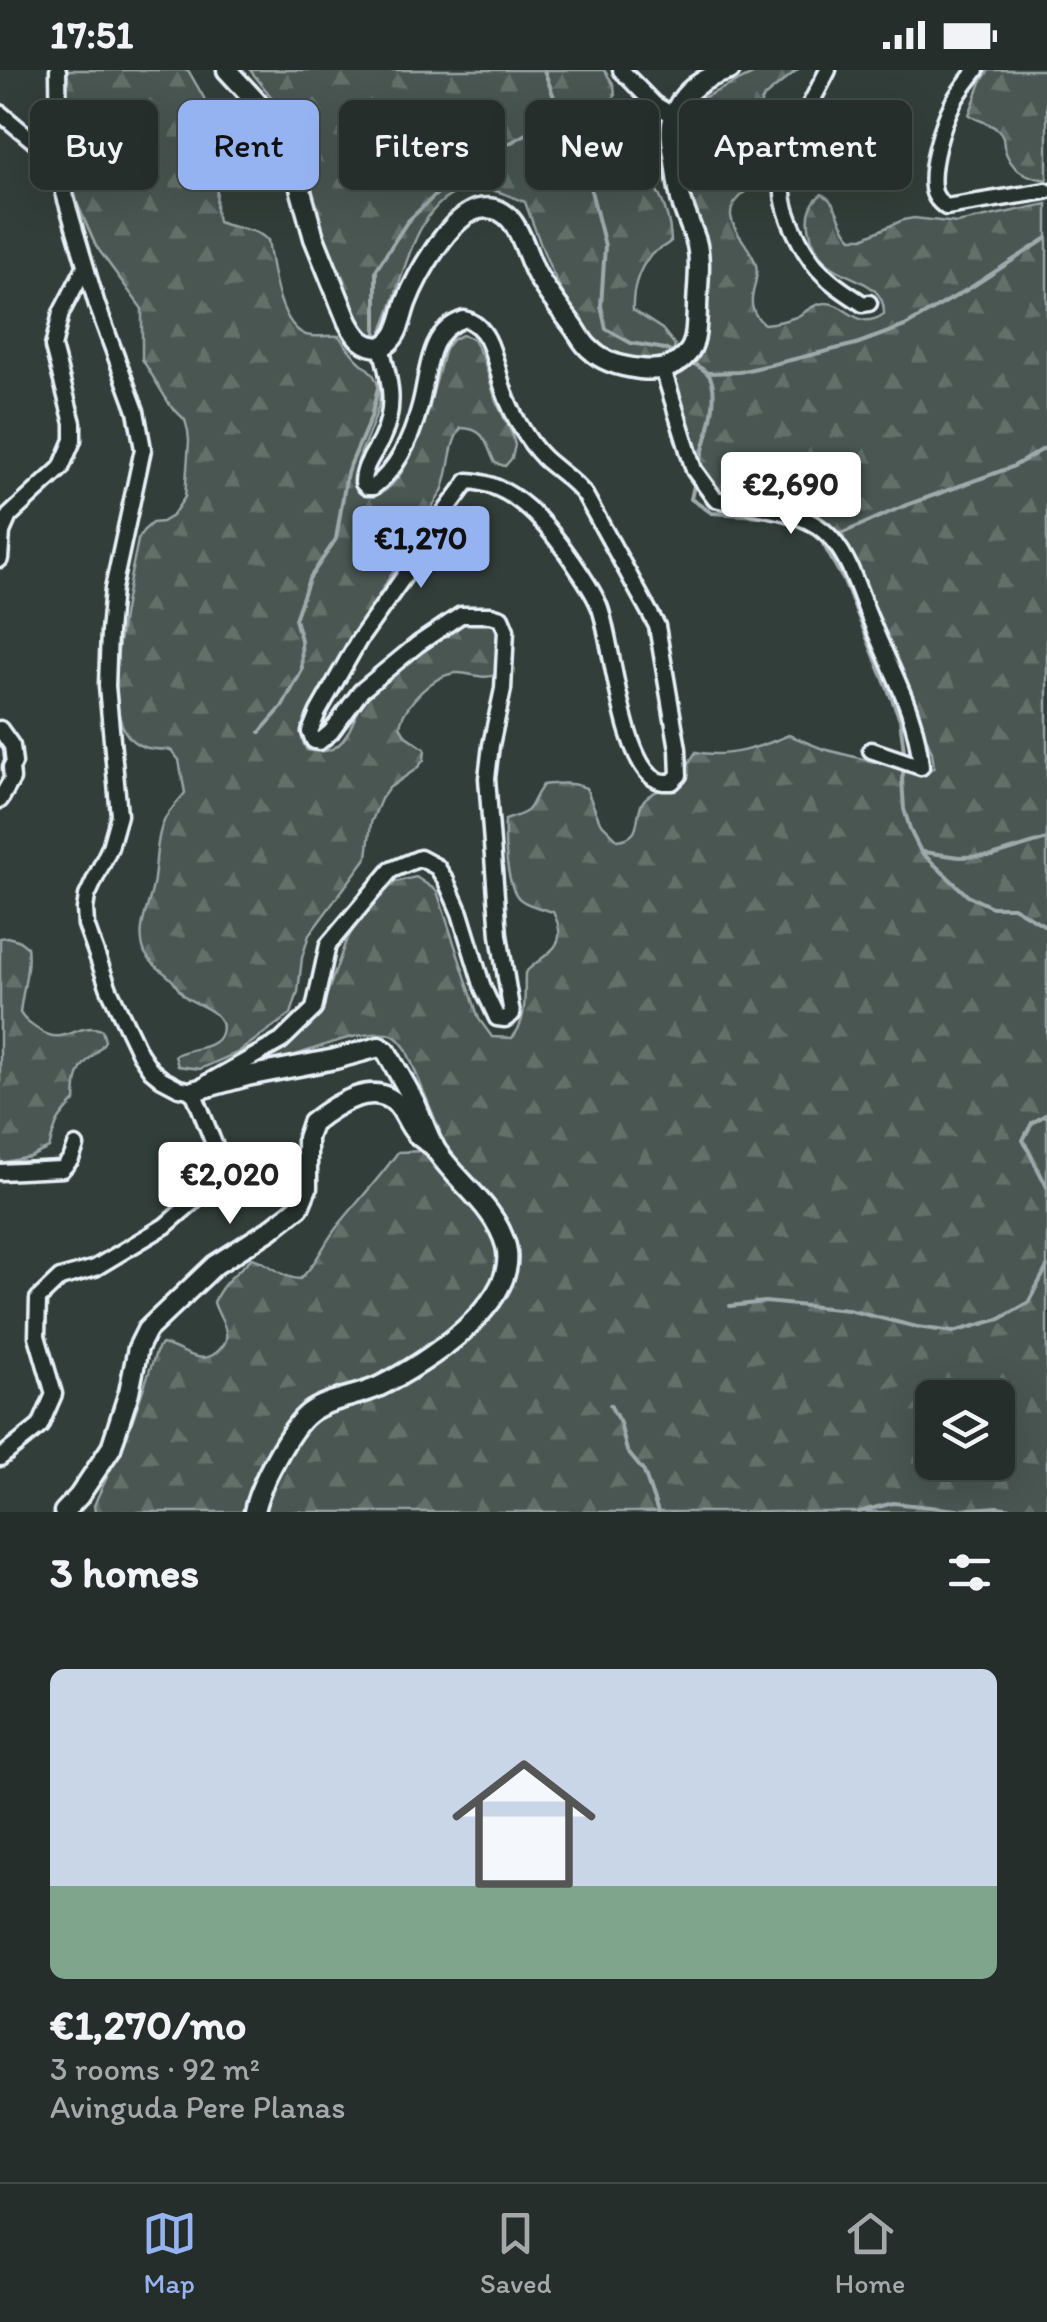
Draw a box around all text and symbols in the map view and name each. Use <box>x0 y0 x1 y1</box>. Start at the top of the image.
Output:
text: 17:51 <box>50 12 133 58</box>
chip: Buy <box>30 100 158 190</box>
chip: Rent <box>178 100 319 190</box>
chip: Filters <box>339 100 505 190</box>
chip: New <box>525 100 659 190</box>
chip: Apartment <box>679 100 912 190</box>
pin: €2,690 <box>710 452 872 537</box>
text: €2,690 <box>743 465 839 503</box>
pin: €1,270 <box>340 506 502 591</box>
text: €1,270 <box>374 519 468 557</box>
pin: €2,020 <box>149 1142 311 1227</box>
text: €2,020 <box>181 1155 279 1193</box>
map controls <box>915 1380 1015 1480</box>
button: layers <box>915 1380 1015 1480</box>
icon: filters <box>942 1545 997 1600</box>
text: 3 homes <box>50 1547 199 1598</box>
icon: home <box>434 1734 614 1914</box>
text: €1,270/mo <box>50 1999 247 2050</box>
text: 3 rooms · 92 m² <box>50 2050 260 2088</box>
text: Avinguda Pere Planas <box>50 2088 345 2126</box>
tab: Map <box>142 2206 197 2300</box>
tab: Saved <box>480 2206 551 2300</box>
tab: Home <box>835 2206 905 2300</box>

